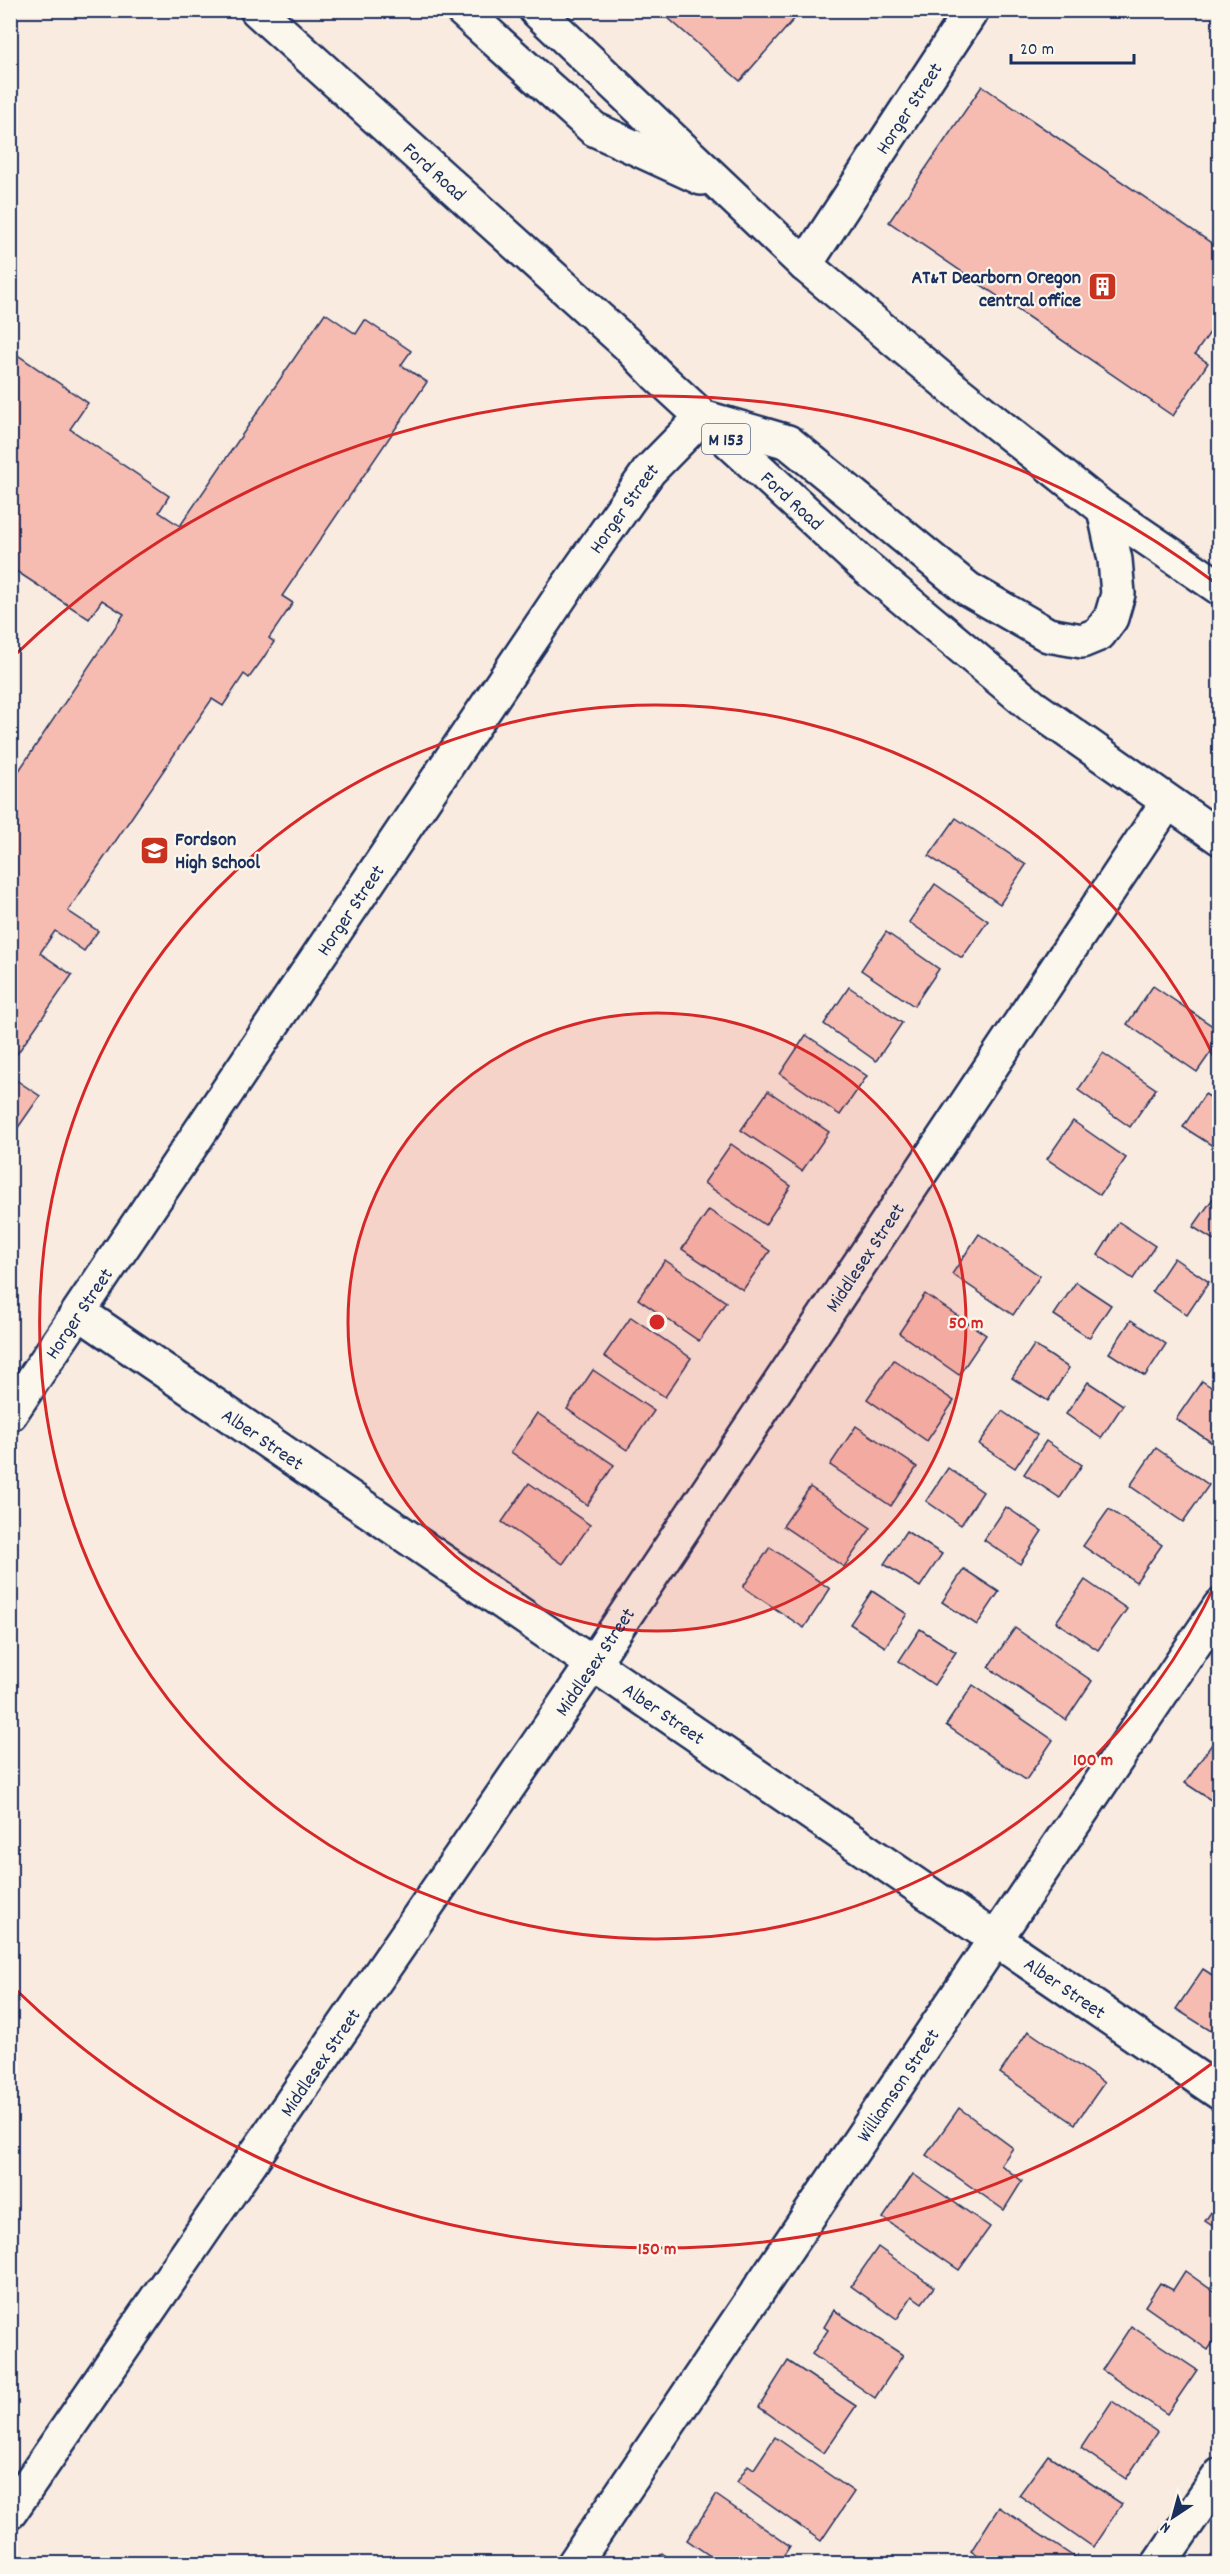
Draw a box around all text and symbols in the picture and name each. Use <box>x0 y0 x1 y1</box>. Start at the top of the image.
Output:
scale bar <box>1011 27 1134 65</box>
text: 20 m <box>1020 38 1054 63</box>
street label: Horger Street <box>870 58 951 161</box>
street label: Ford Road <box>395 137 471 209</box>
place label: AT&T Dearborn Oregon central office <box>911 265 1081 316</box>
building icon: AT&T Dearborn Oregon central office <box>1086 271 1118 303</box>
road number: M 153 <box>702 424 750 454</box>
street label: Horger Street <box>584 458 666 561</box>
street label: Ford Road <box>753 466 828 538</box>
place label: Fordson High School <box>175 827 260 878</box>
school or university icon: Fordson High School <box>138 834 170 866</box>
street label: Horger Street <box>311 860 393 963</box>
street label: Middlesex Street <box>820 1199 913 1319</box>
street label: Horger Street <box>40 1263 122 1366</box>
centre of rings <box>647 1312 667 1332</box>
text: 50 m <box>949 1312 983 1337</box>
street label: Alber Street <box>215 1403 308 1479</box>
street label: Middlesex Street <box>550 1603 643 1723</box>
street label: Alber Street <box>616 1677 709 1753</box>
text: 100 m <box>1073 1749 1113 1774</box>
street label: Alber Street <box>1017 1952 1110 2028</box>
street label: Middlesex Street <box>275 2004 369 2123</box>
street label: Williamson Street <box>851 2024 948 2149</box>
text: 150 m <box>638 2238 676 2263</box>
north arrow <box>1143 2487 1203 2547</box>
text: N <box>1156 2515 1176 2539</box>

